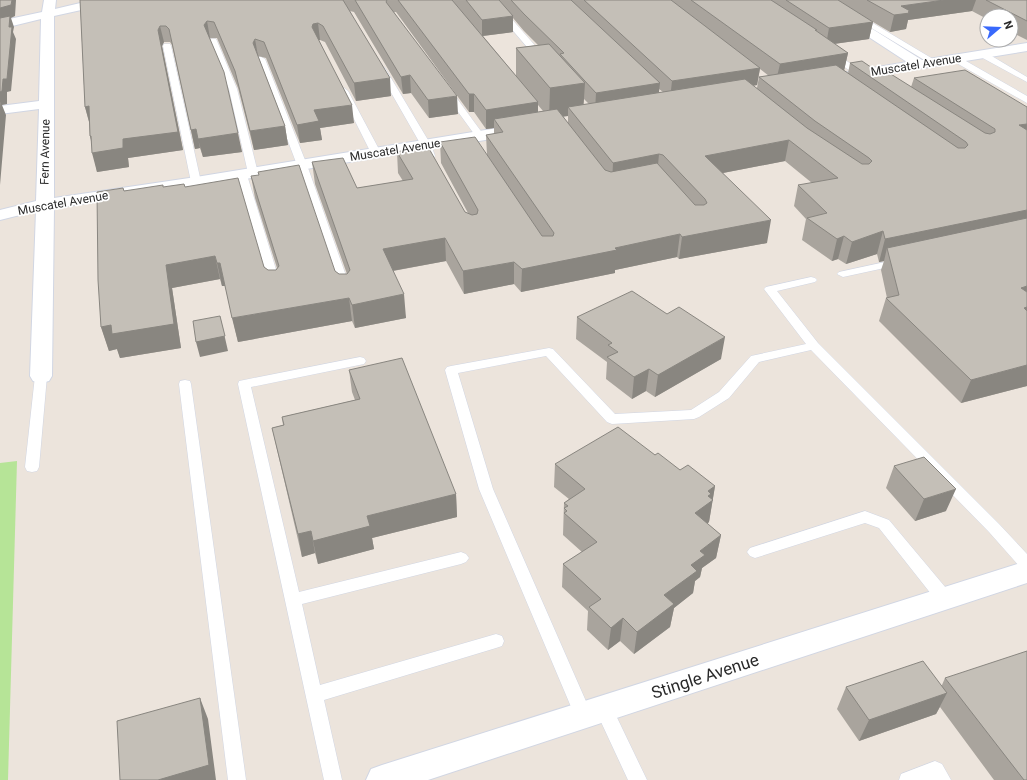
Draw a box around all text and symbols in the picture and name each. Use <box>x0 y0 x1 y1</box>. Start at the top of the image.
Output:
north arrow <box>979 8 1019 48</box>
text: N <box>1001 19 1015 31</box>
street label: Muscatel Avenue <box>870 51 962 79</box>
street label: Fern Avenue <box>37 119 53 185</box>
street label: Muscatel Avenue <box>349 136 441 164</box>
street label: Muscatel Avenue <box>17 188 109 218</box>
street label: Stingle Avenue <box>649 649 761 703</box>

